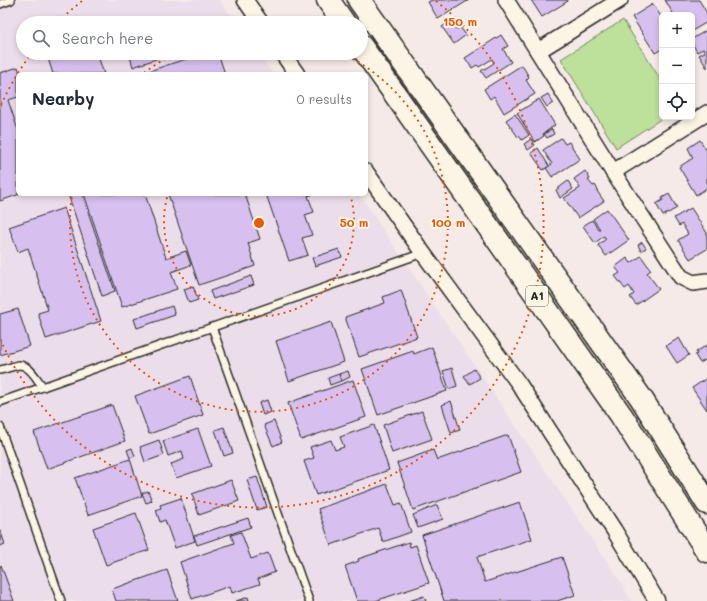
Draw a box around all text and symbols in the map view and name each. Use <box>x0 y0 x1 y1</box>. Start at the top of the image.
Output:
map controls <box>659 12 695 120</box>
button: + <box>659 12 695 48</box>
text: 150 m <box>443 13 477 29</box>
search box <box>16 16 368 60</box>
icon: search <box>30 27 52 49</box>
text: Search here <box>62 28 153 48</box>
button: − <box>659 48 695 84</box>
button: locate <box>659 84 695 120</box>
text: Nearby <box>32 87 94 109</box>
text: 0 results <box>297 90 352 107</box>
text: 50 m <box>340 214 368 230</box>
text: 100 m <box>431 214 465 230</box>
centre of rings <box>252 216 266 230</box>
road number: A1 <box>526 286 548 306</box>

